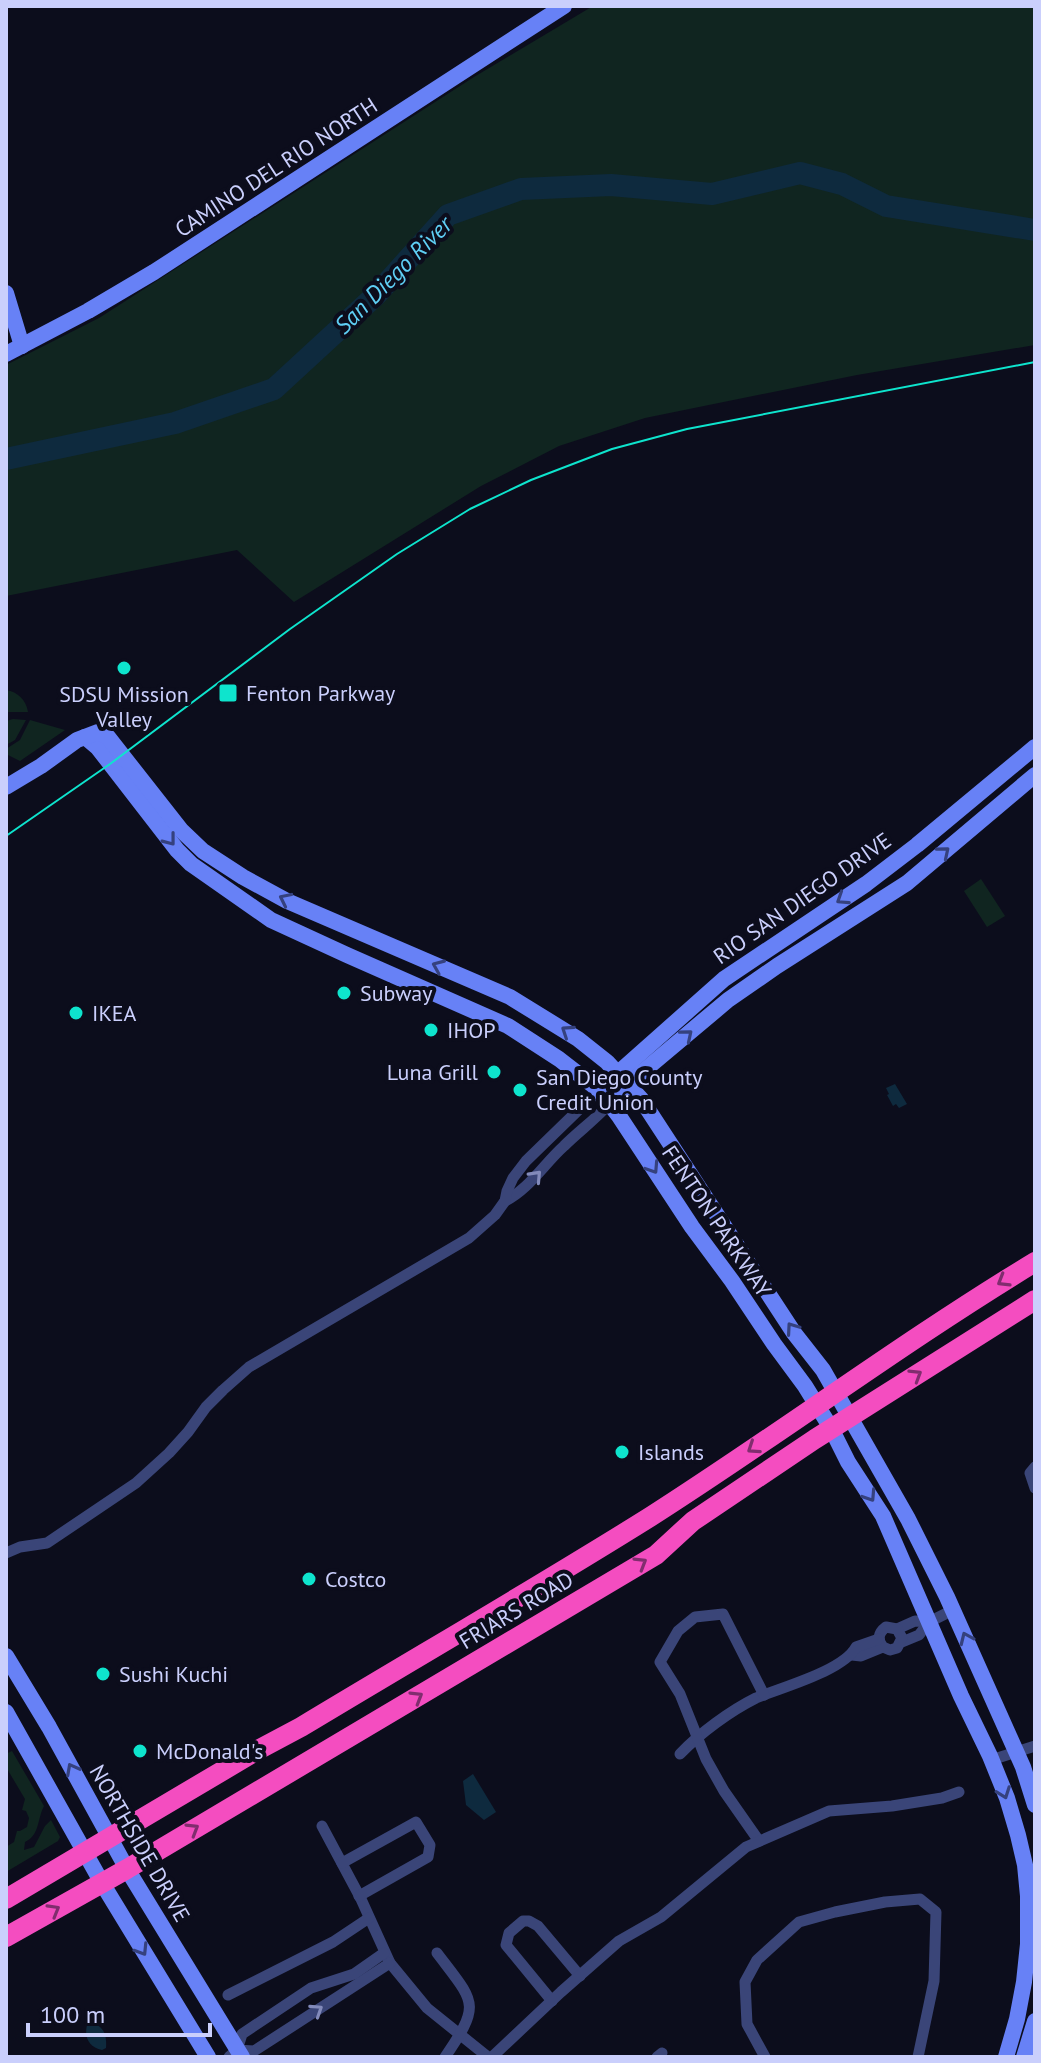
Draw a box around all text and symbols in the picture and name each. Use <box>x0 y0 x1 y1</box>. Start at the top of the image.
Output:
street label: CAMINO DEL RIO NORTH <box>169 91 383 243</box>
water label: San Diego River <box>328 208 460 340</box>
marker: SDSU Mission Valley <box>115 659 133 677</box>
place label: Fenton Parkway <box>246 679 396 707</box>
place label: SDSU Mission Valley <box>59 680 189 733</box>
marker: Fenton Parkway <box>217 682 239 704</box>
street label: RIO SAN DIEGO DRIVE <box>708 826 896 970</box>
one-way arrow <box>160 831 175 845</box>
one-way arrow <box>935 847 949 862</box>
one-way arrow <box>836 890 851 905</box>
one-way arrow <box>279 893 294 909</box>
one-way arrow <box>432 959 446 975</box>
place label: Subway <box>360 979 433 1007</box>
marker: Subway <box>335 984 353 1002</box>
place label: IKEA <box>92 999 137 1027</box>
marker: IKEA <box>67 1004 85 1022</box>
place label: IHOP <box>447 1016 496 1044</box>
marker: IHOP <box>422 1021 440 1039</box>
one-way arrow <box>561 1026 575 1041</box>
one-way arrow <box>678 1030 692 1045</box>
place label: Luna Grill <box>387 1058 479 1086</box>
marker: Luna Grill <box>485 1063 503 1081</box>
place label: San Diego County Credit Union <box>536 1063 703 1116</box>
marker: San Diego County Credit Union <box>511 1081 529 1099</box>
street label: FENTON PARKWAY <box>656 1140 778 1303</box>
one-way arrow <box>643 1159 658 1174</box>
one-way arrow <box>526 1170 540 1185</box>
one-way arrow <box>998 1271 1012 1286</box>
one-way arrow <box>787 1323 802 1337</box>
one-way arrow <box>907 1369 922 1384</box>
place label: Islands <box>638 1438 704 1466</box>
one-way arrow <box>748 1438 762 1453</box>
marker: Islands <box>613 1443 631 1461</box>
one-way arrow <box>860 1487 875 1502</box>
one-way arrow <box>632 1558 647 1573</box>
place label: Costco <box>325 1565 386 1593</box>
street label: FRIARS ROAD <box>454 1565 578 1655</box>
marker: Costco <box>300 1570 318 1588</box>
one-way arrow <box>959 1632 975 1646</box>
place label: Sushi Kuchi <box>119 1660 228 1688</box>
marker: Sushi Kuchi <box>94 1665 112 1683</box>
one-way arrow <box>409 1691 423 1707</box>
place label: McDonald's <box>156 1737 263 1765</box>
marker: McDonald's <box>131 1742 149 1760</box>
street label: NORTHSIDE DRIVE <box>84 1759 196 1927</box>
one-way arrow <box>66 1763 82 1777</box>
one-way arrow <box>994 1785 1011 1799</box>
one-way arrow <box>184 1823 199 1838</box>
one-way arrow <box>46 1905 61 1920</box>
one-way arrow <box>133 1941 148 1956</box>
scale bar <box>28 1987 210 2037</box>
text: 100 m <box>40 1999 105 2030</box>
one-way arrow <box>308 2004 322 2019</box>

